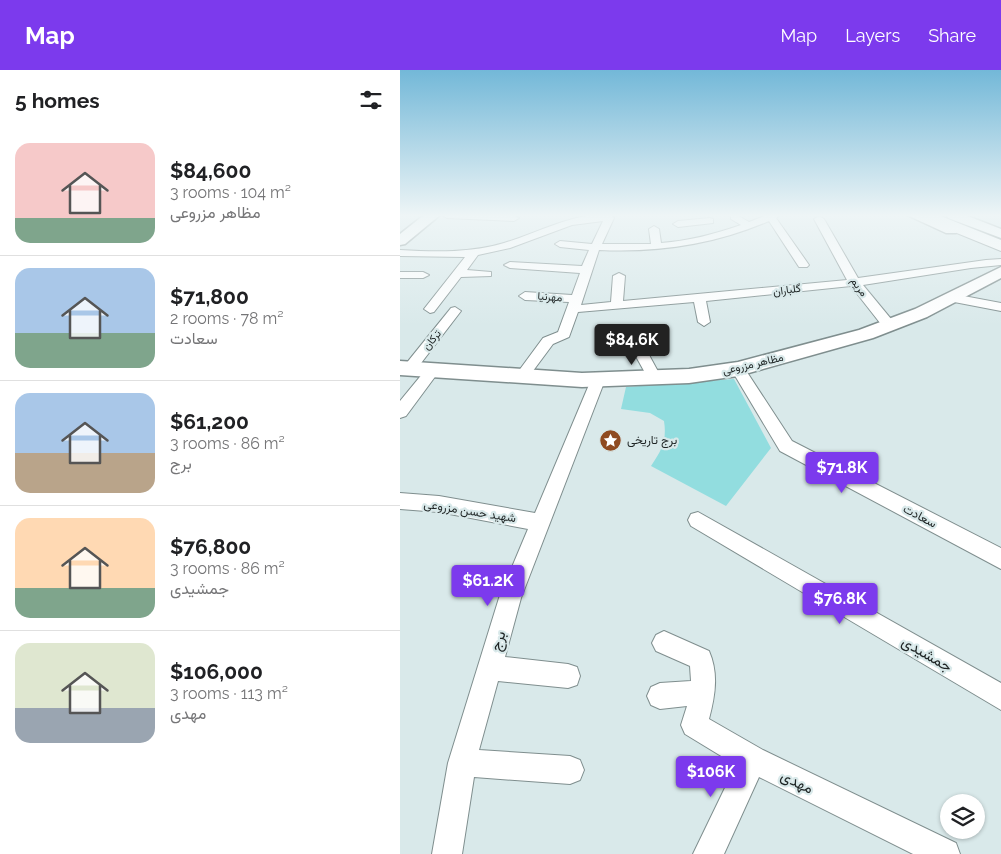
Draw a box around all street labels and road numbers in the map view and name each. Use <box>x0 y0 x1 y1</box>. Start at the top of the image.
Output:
street label: مریم <box>847 275 870 300</box>
street label: گلباران <box>772 282 802 298</box>
street label: مهرنیا <box>537 290 563 304</box>
street label: ترکان <box>420 327 444 353</box>
street label: مظاهر مزروعی <box>721 351 785 377</box>
street label: شهید حسن مزروعی <box>423 497 517 526</box>
street label: سعادت <box>901 501 939 531</box>
street label: برج <box>487 629 511 654</box>
street label: جمشیدی <box>898 632 955 676</box>
street label: مهدی <box>777 766 816 798</box>

